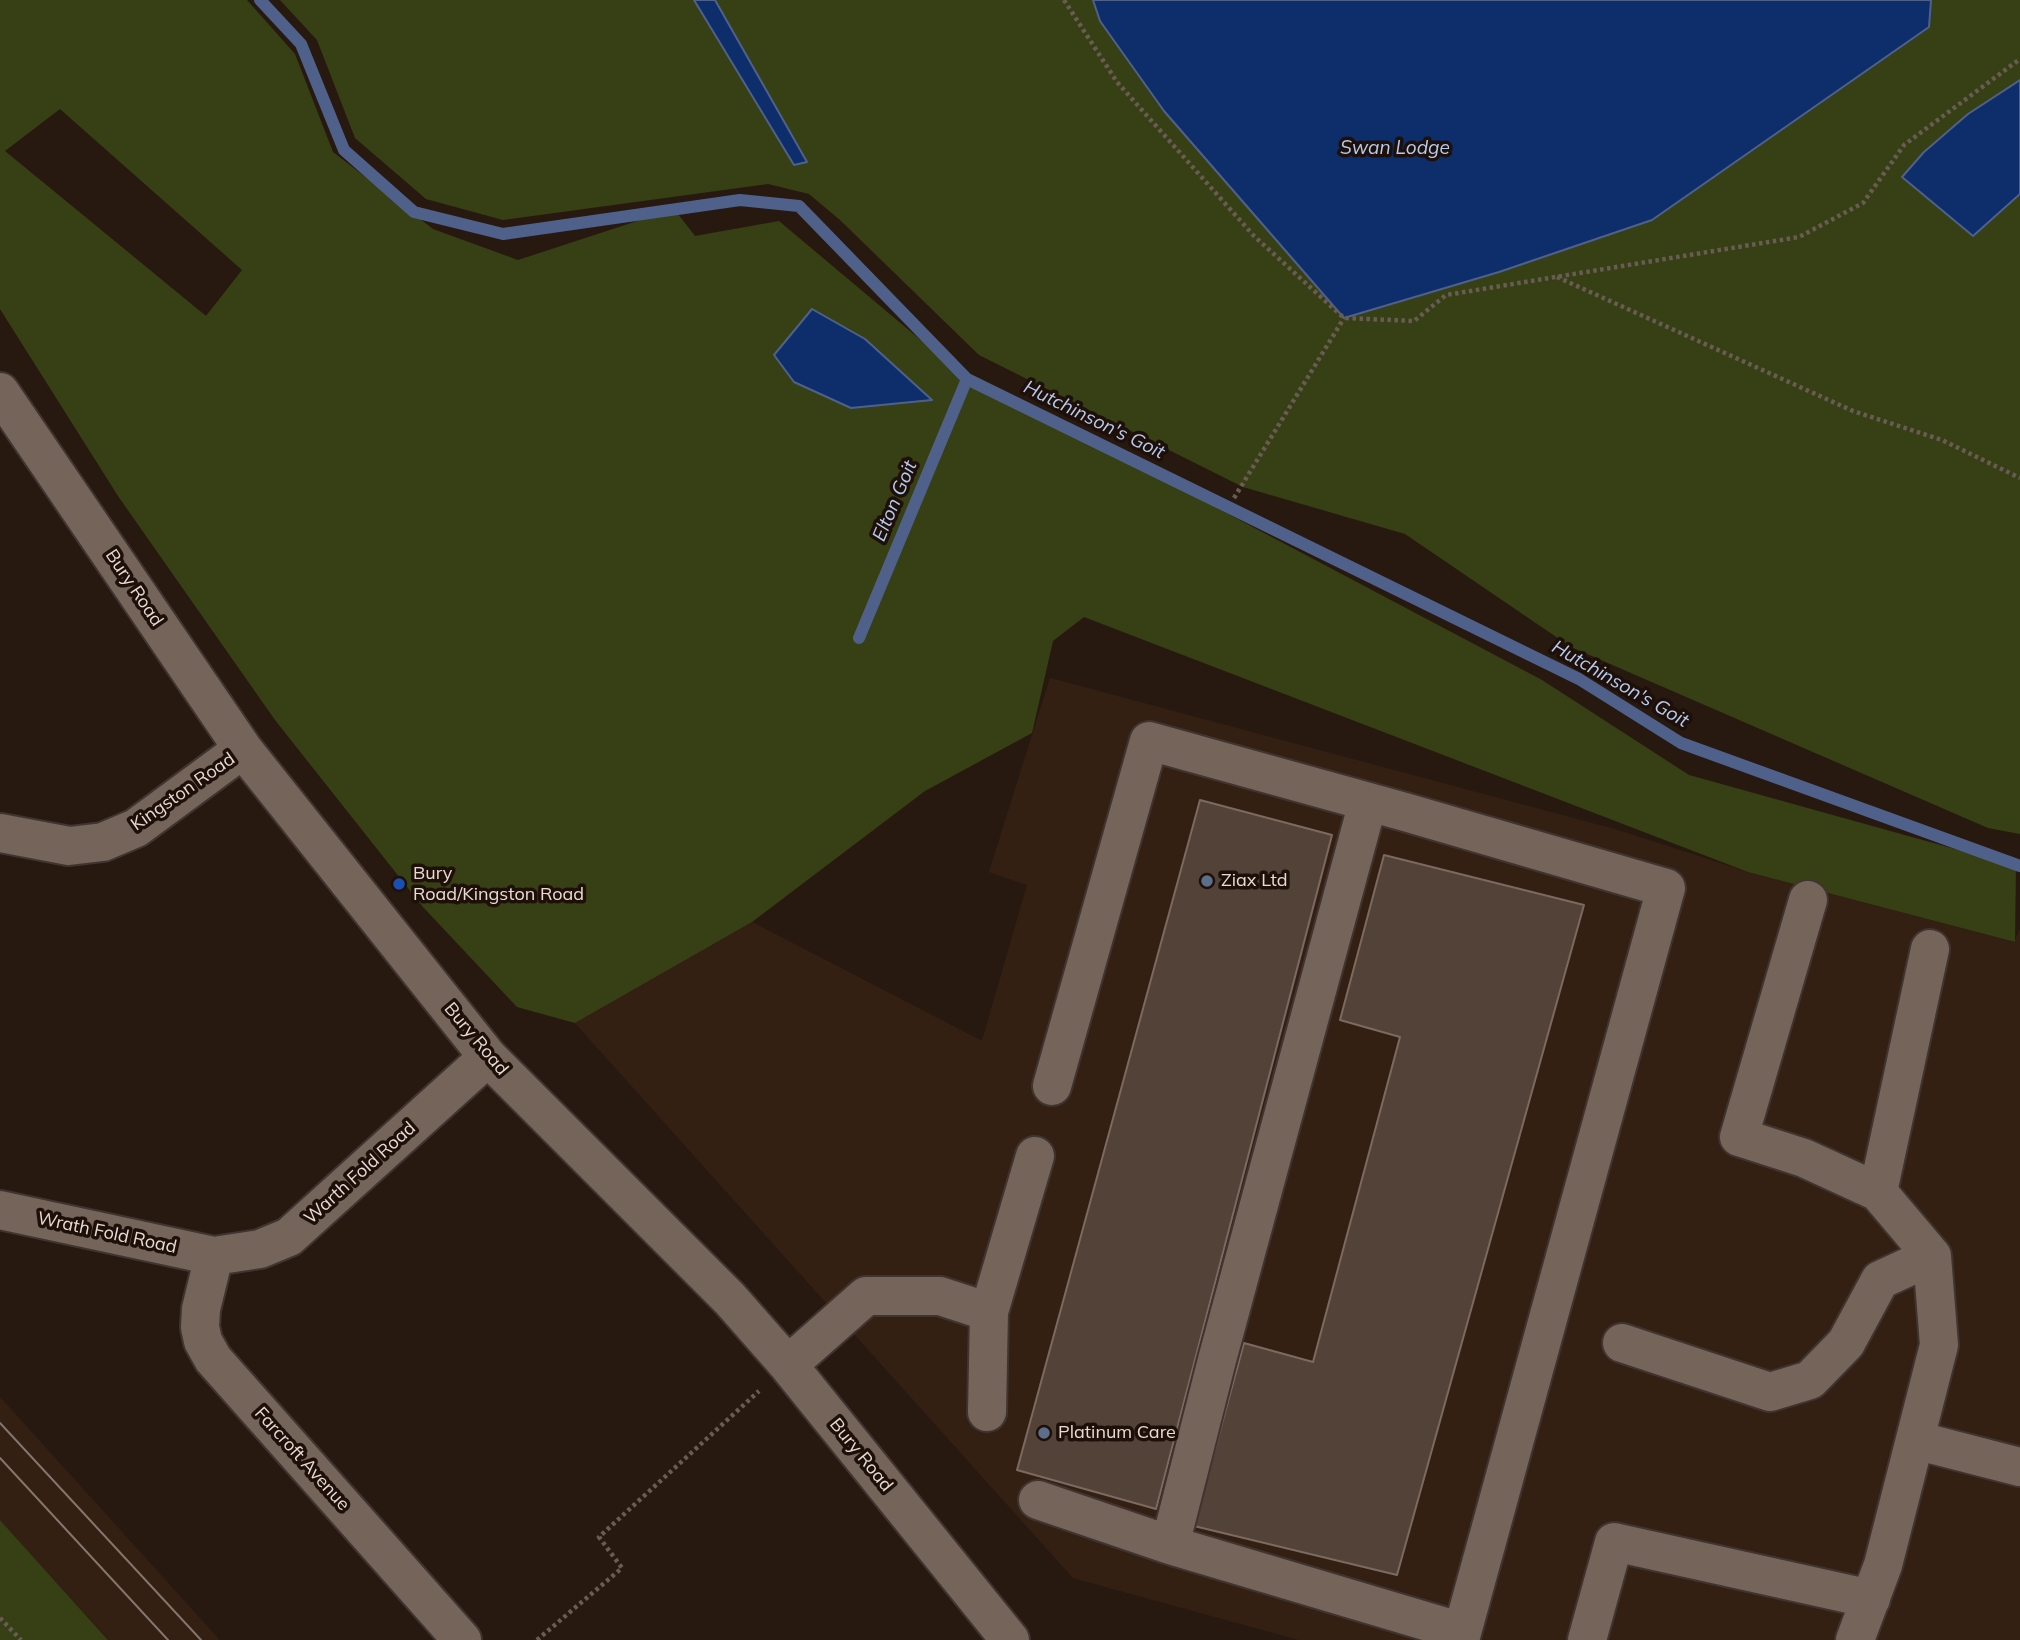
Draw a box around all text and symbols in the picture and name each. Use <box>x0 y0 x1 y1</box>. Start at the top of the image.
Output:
water label: Swan Lodge <box>1340 137 1450 159</box>
water label: Hutchinson's Goit <box>1020 376 1168 464</box>
water label: Elton Goit <box>868 457 922 545</box>
street label: Bury Road <box>100 545 168 631</box>
water label: Hutchinson's Goit <box>1548 636 1692 732</box>
street label: Kingston Road <box>127 748 239 836</box>
place label: Bury Road/Kingston Road <box>413 863 584 906</box>
place label: Ziax Ltd <box>1221 870 1288 892</box>
marker: Ziax Ltd <box>1199 873 1215 889</box>
marker: Bury Road/Kingston Road <box>391 876 407 892</box>
street label: Bury Road <box>439 998 513 1080</box>
street label: Warth Fold Road <box>300 1117 420 1229</box>
street label: Wrath Fold Road <box>35 1208 179 1258</box>
street label: Farcroft Avenue <box>250 1403 354 1515</box>
street label: Bury Road <box>825 1414 897 1496</box>
place label: Platinum Care <box>1058 1422 1176 1444</box>
marker: Platinum Care <box>1036 1425 1052 1441</box>

